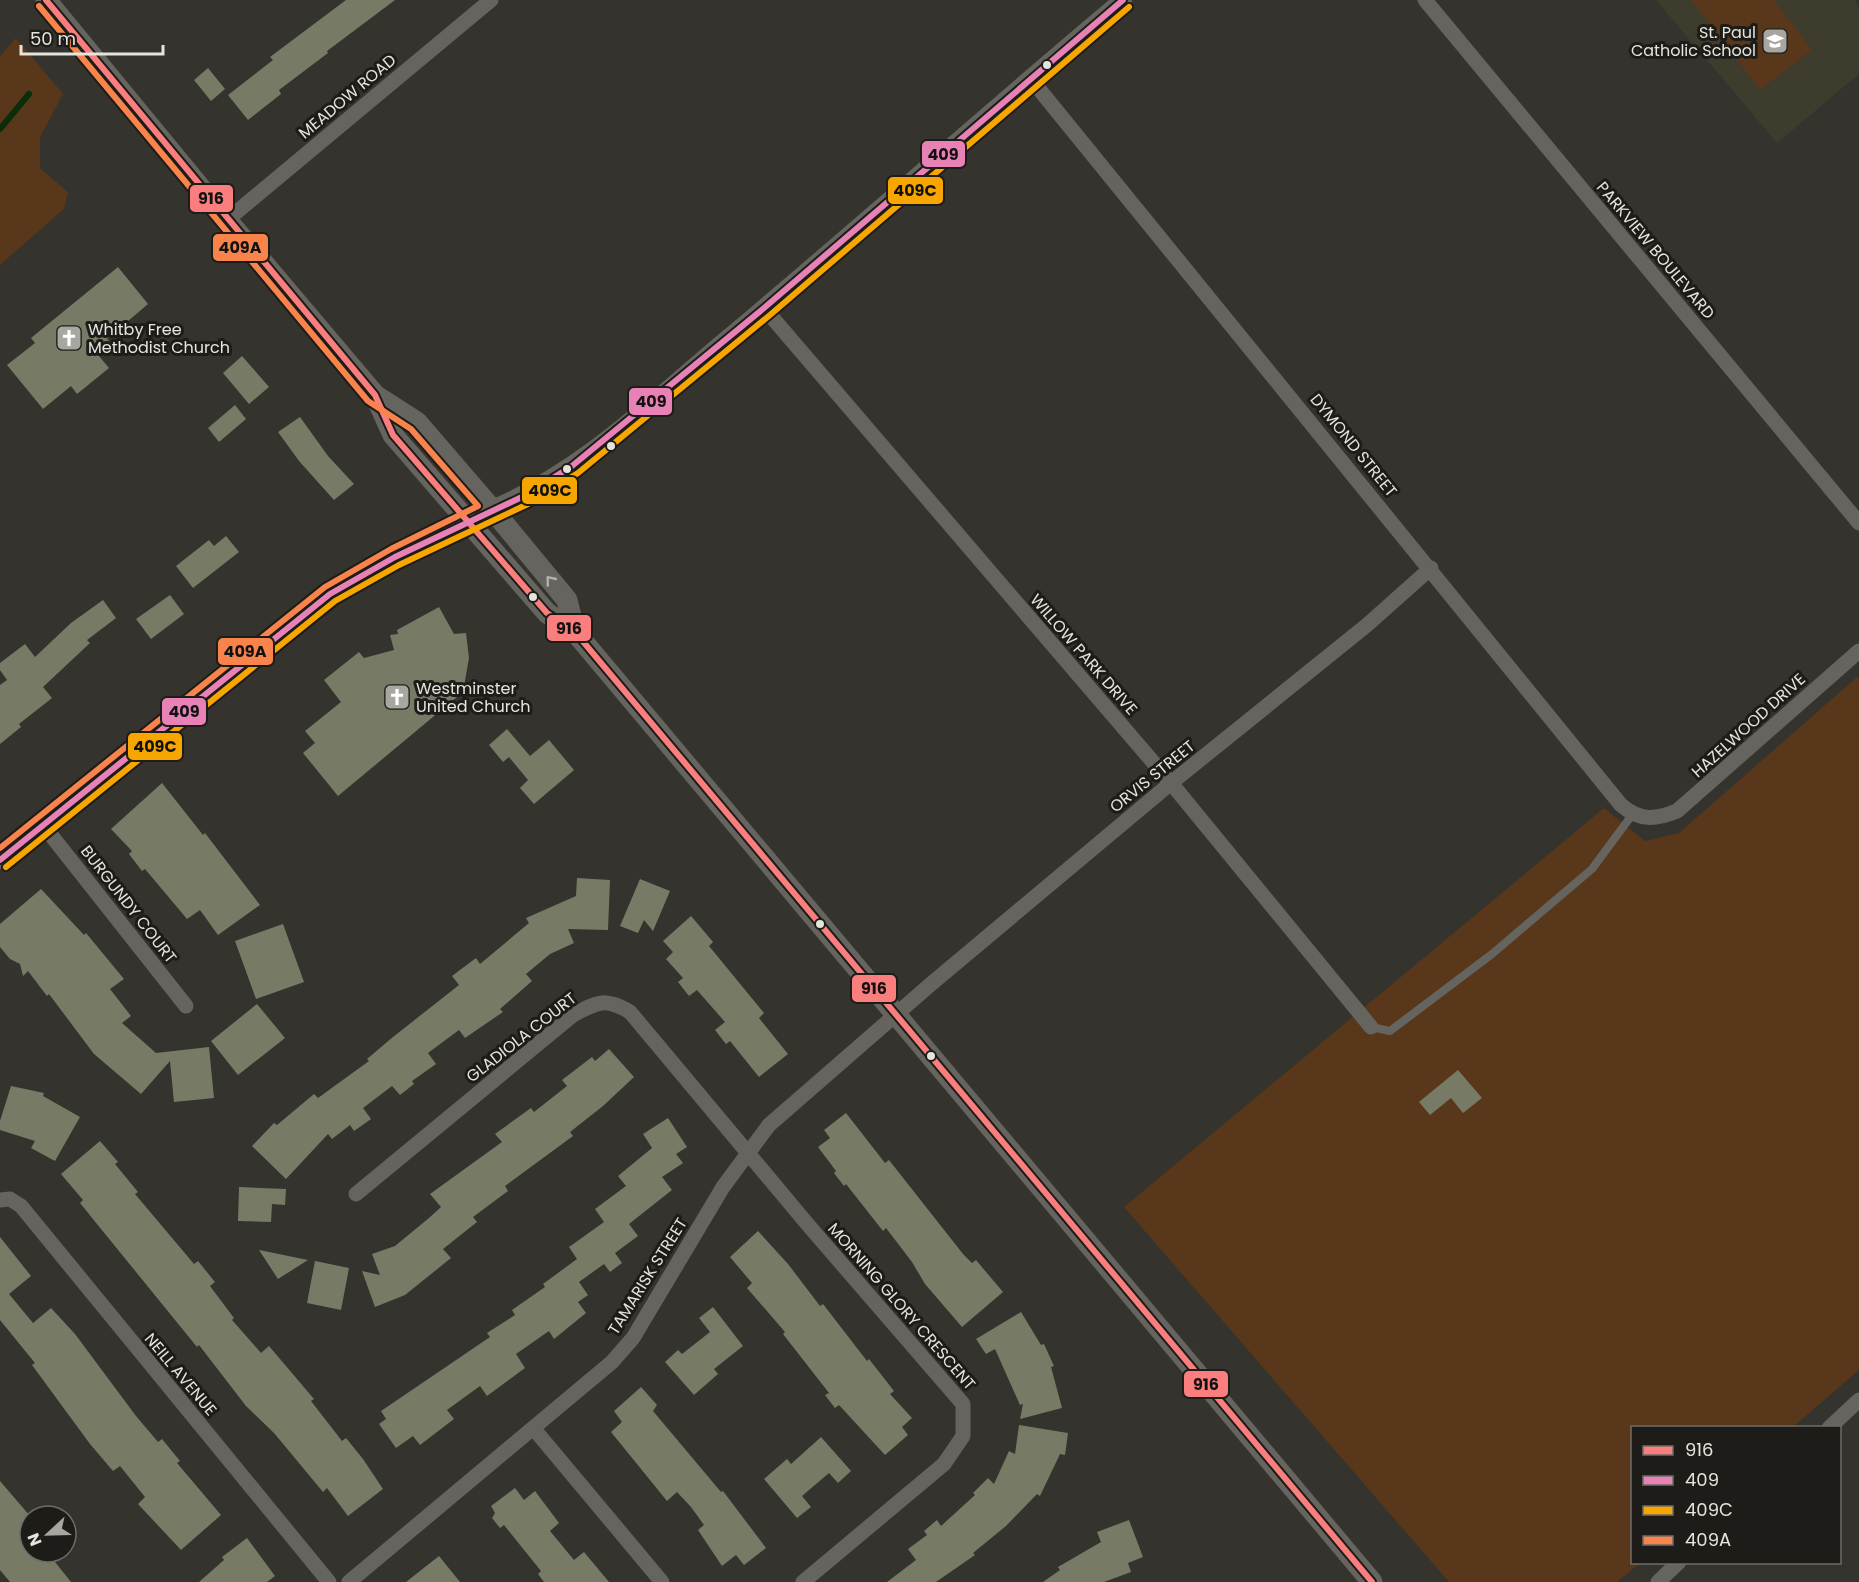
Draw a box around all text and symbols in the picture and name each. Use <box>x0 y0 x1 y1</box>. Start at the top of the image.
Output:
scale bar <box>21 18 164 56</box>
place label: St. Paul Catholic School <box>1631 21 1756 62</box>
text: 50 m <box>30 26 76 51</box>
school or university icon: St. Paul Catholic School <box>1760 26 1790 56</box>
street label: MEADOW ROAD <box>294 49 401 144</box>
unlabelled marker <box>1041 59 1053 71</box>
line badge: 409 <box>921 140 966 168</box>
text: 409 <box>927 143 959 166</box>
line badge: 409C <box>887 176 944 205</box>
street label: PARKVIEW BOULEVARD <box>1591 177 1720 324</box>
text: 409C <box>893 179 937 202</box>
line badge: 916 <box>189 184 234 213</box>
text: 916 <box>198 187 224 210</box>
line badge: 409A <box>212 233 269 262</box>
text: 409A <box>219 236 262 259</box>
place label: Whitby Free Methodist Church <box>88 318 230 359</box>
church icon: Whitby Free Methodist Church <box>54 323 84 353</box>
line badge: 409 <box>628 387 673 416</box>
street label: DYMOND STREET <box>1305 389 1403 502</box>
text: 409 <box>635 390 667 413</box>
unlabelled marker <box>605 440 617 452</box>
unlabelled marker <box>561 463 573 475</box>
line badge: 409C <box>521 476 578 505</box>
text: 409C <box>528 479 572 502</box>
one-way arrow <box>547 576 558 587</box>
street label: WILLOW PARK DRIVE <box>1025 589 1143 720</box>
unlabelled marker <box>527 591 539 603</box>
line badge: 916 <box>546 614 592 642</box>
text: 916 <box>556 617 582 640</box>
line badge: 409A <box>217 637 274 666</box>
text: 409A <box>224 640 267 663</box>
street label: HAZELWOOD DRIVE <box>1686 668 1810 783</box>
place label: Westminster United Church <box>416 677 531 718</box>
church icon: Westminster United Church <box>382 682 412 712</box>
line badge: 409 <box>161 697 207 726</box>
text: 409 <box>168 700 200 723</box>
line badge: 409C <box>127 732 183 761</box>
text: 409C <box>133 735 177 758</box>
street label: ORVIS STREET <box>1105 735 1200 818</box>
street label: BURGUNDY COURT <box>75 841 182 968</box>
unlabelled marker <box>814 918 826 930</box>
line badge: 916 <box>851 974 897 1003</box>
text: 916 <box>861 977 887 1000</box>
street label: GLADIOLA COURT <box>461 987 581 1088</box>
unlabelled marker <box>925 1050 937 1062</box>
street label: TAMARISK STREET <box>602 1213 693 1339</box>
street label: MORNING GLORY CRESCENT <box>823 1218 981 1395</box>
street label: NEILL AVENUE <box>139 1328 222 1421</box>
line badge: 916 <box>1183 1370 1229 1398</box>
text: 916 <box>1193 1373 1219 1396</box>
legend <box>1631 1426 1841 1564</box>
text: 916 <box>1685 1437 1714 1462</box>
text: 409 <box>1685 1467 1719 1492</box>
text: 409C <box>1685 1497 1733 1522</box>
north arrow <box>18 1504 78 1564</box>
text: 409A <box>1685 1527 1731 1552</box>
text: N <box>22 1530 47 1549</box>

